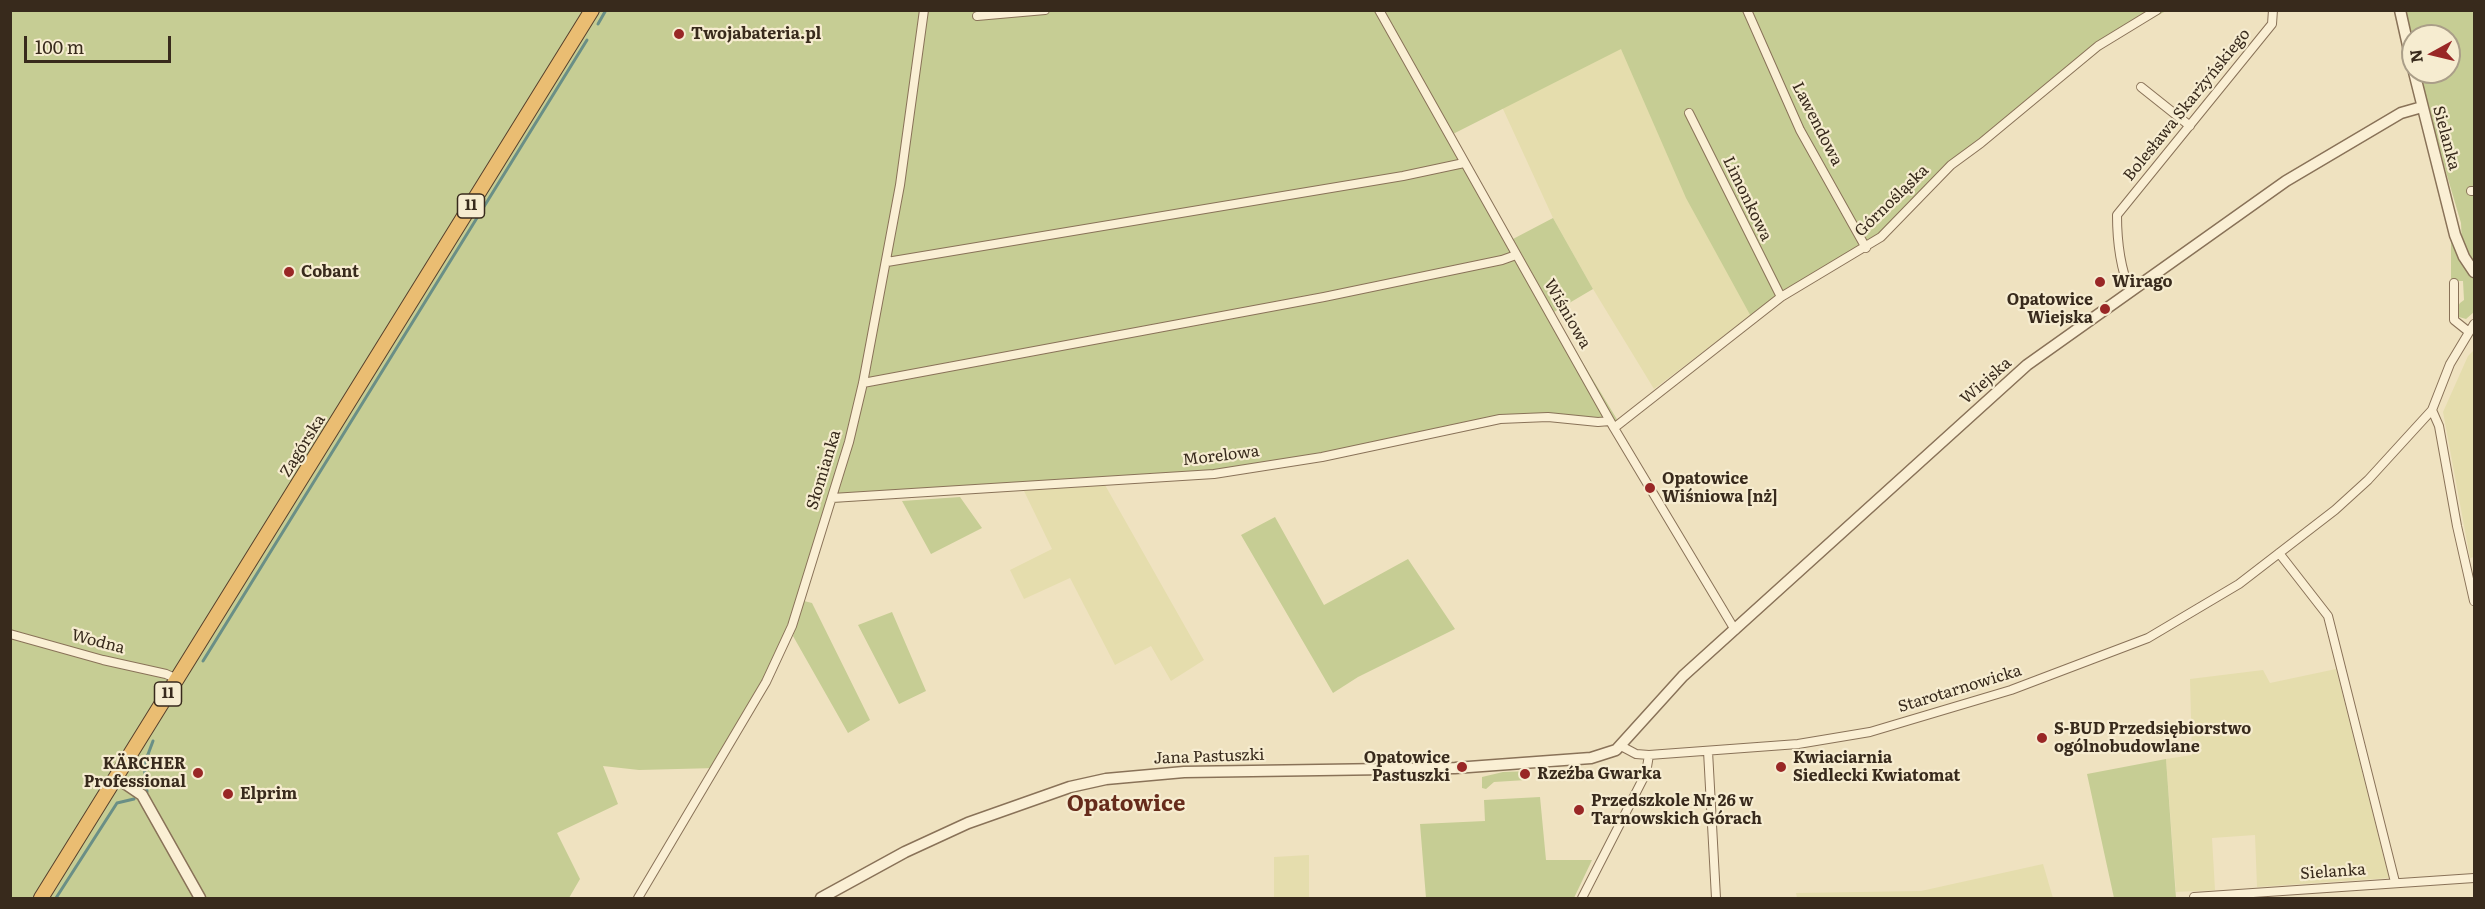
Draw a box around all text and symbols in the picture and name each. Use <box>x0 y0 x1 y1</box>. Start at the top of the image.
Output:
scale bar <box>27 24 174 62</box>
place label: Twojabateria.pl <box>691 24 821 44</box>
north arrow <box>2401 24 2461 84</box>
street label: Bolesława Skarżyńskiego <box>2120 25 2254 185</box>
marker: Twojabateria.pl <box>672 27 686 41</box>
text: 100 m <box>35 33 84 60</box>
text: N <box>2402 48 2428 65</box>
street label: Lawendowa <box>1788 79 1846 169</box>
street label: Sielanka <box>2428 104 2464 172</box>
street label: Limonkowa <box>1718 154 1776 244</box>
street label: Górnośląska <box>1851 161 1933 241</box>
road number: 11 <box>458 194 484 218</box>
place label: Cobant <box>301 262 359 282</box>
marker: Cobant <box>282 265 296 279</box>
place label: Wirago <box>2112 272 2172 292</box>
marker: Wirago <box>2093 275 2107 289</box>
street label: Wiśniowa <box>1539 276 1595 352</box>
place label: Opatowice Wiejska <box>2007 290 2093 328</box>
marker: Opatowice Wiejska <box>2098 302 2112 316</box>
street label: Wiejska <box>1957 354 2015 408</box>
street label: Zagórska <box>276 411 330 481</box>
street label: Słomianka <box>803 428 845 512</box>
street label: Morelowa <box>1182 442 1260 470</box>
place label: Opatowice Wiśniowa [nż] <box>1662 469 1778 507</box>
marker: Opatowice Wiśniowa [nż] <box>1643 481 1657 495</box>
street label: Wodna <box>69 626 127 658</box>
street label: Starotarnowicka <box>1896 661 2024 717</box>
road number: 11 <box>154 682 182 706</box>
place label: S-BUD Przedsiębiorstwo ogólnobudowlane <box>2054 719 2251 757</box>
marker: S-BUD Przedsiębiorstwo ogólnobudowlane <box>2035 731 2049 745</box>
street label: Jana Pastuszki <box>1153 745 1265 769</box>
place label: Opatowice Pastuszki <box>1364 748 1450 786</box>
place label: Kwiaciarnia Siedlecki Kwiatomat <box>1793 748 1960 786</box>
place label: KÄRCHER Professional <box>84 754 186 792</box>
marker: Opatowice Pastuszki <box>1455 760 1469 774</box>
marker: Kwiaciarnia Siedlecki Kwiatomat <box>1774 760 1788 774</box>
place label: Rzeźba Gwarka <box>1537 764 1662 784</box>
marker: KÄRCHER Professional <box>191 766 205 780</box>
marker: Rzeźba Gwarka <box>1518 767 1532 781</box>
place label: Elprim <box>240 784 297 804</box>
marker: Elprim <box>221 787 235 801</box>
place label: Przedszkole Nr 26 w Tarnowskich Górach <box>1591 791 1762 829</box>
district label: Opatowice <box>1067 792 1185 818</box>
marker: Przedszkole Nr 26 w Tarnowskich Górach <box>1572 803 1586 817</box>
street label: Sielanka <box>2300 860 2366 884</box>

